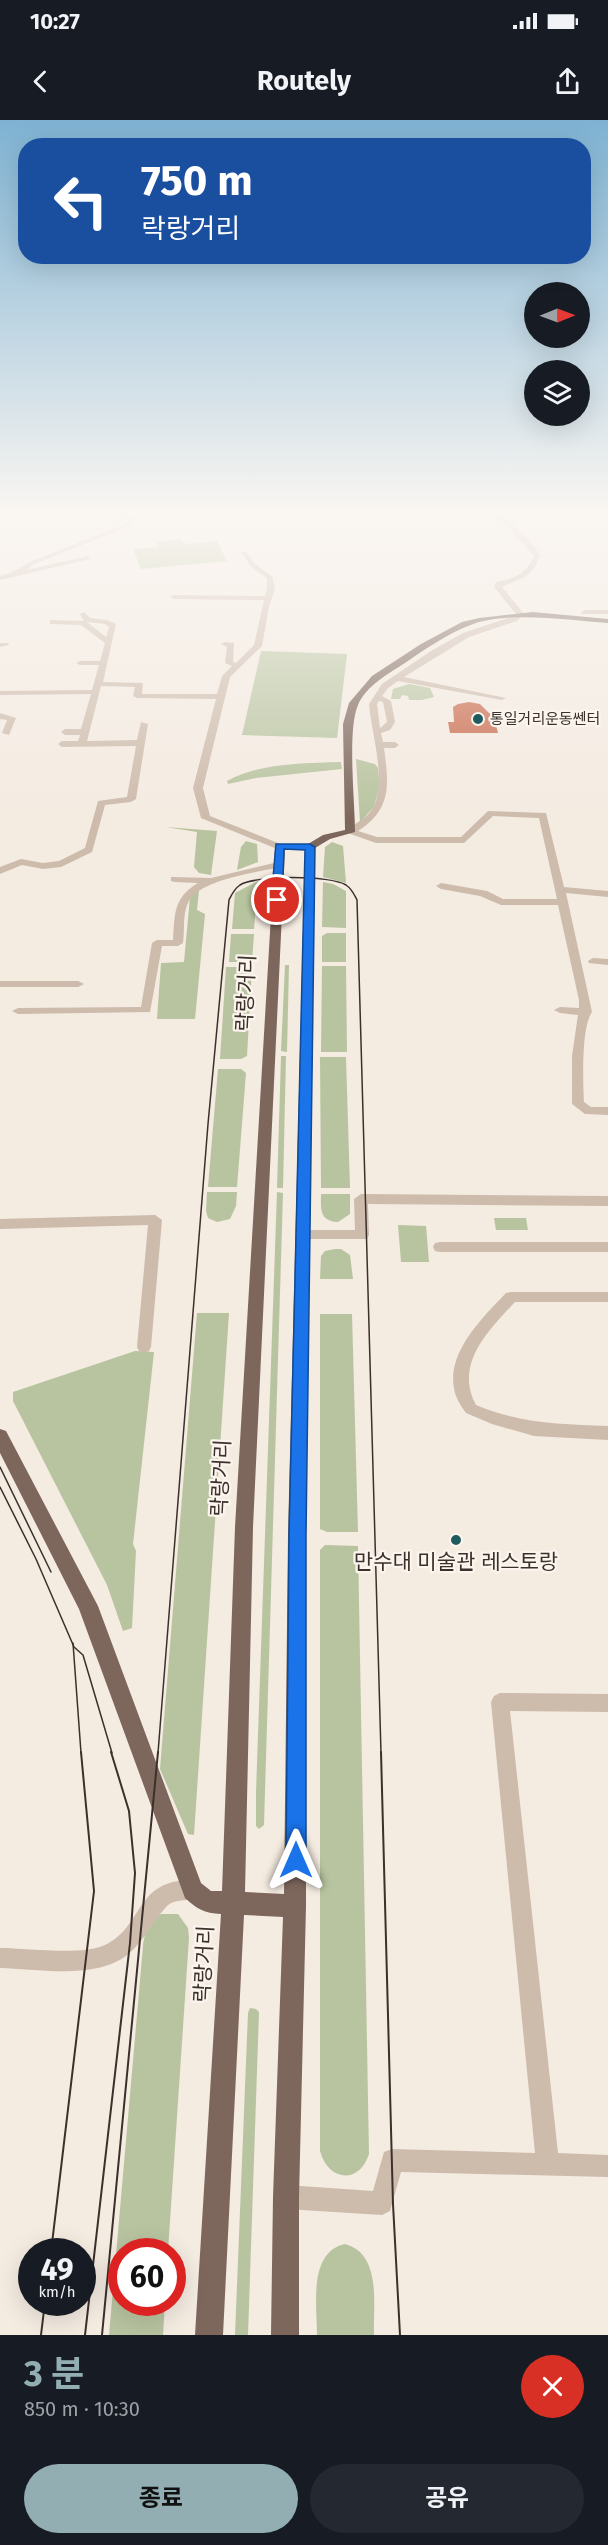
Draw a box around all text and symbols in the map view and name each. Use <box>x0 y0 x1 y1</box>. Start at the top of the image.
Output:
text: 10:27 <box>30 8 80 35</box>
icon: back <box>24 65 57 98</box>
text: Routely <box>257 65 351 97</box>
icon: share <box>551 65 584 98</box>
text: 750 m <box>141 156 253 206</box>
icon: left <box>42 162 120 240</box>
text: 락랑거리 <box>141 213 240 245</box>
north arrow <box>524 282 590 348</box>
map controls <box>524 282 590 426</box>
button: layers <box>524 360 590 426</box>
place label: 통일거리운동쎈터 <box>490 710 600 728</box>
marker: 통일거리운동쎈터 <box>471 712 485 726</box>
pin <box>251 874 302 925</box>
icon: arrive <box>260 883 293 916</box>
street label: 락랑거리 <box>231 954 261 1032</box>
street label: 락랑거리 <box>206 1439 236 1517</box>
marker: 만수대 미술관 레스토랑 <box>449 1533 463 1547</box>
place label: 만수대 미술관 레스토랑 <box>354 1549 558 1575</box>
position arrow <box>264 1828 328 1892</box>
street label: 락랑거리 <box>189 1925 219 2003</box>
speed limit sign: 60 <box>108 2238 186 2316</box>
text: 49 <box>40 2252 74 2288</box>
text: km/h <box>38 2283 76 2301</box>
text: 3 분 <box>24 2352 84 2396</box>
button: close <box>521 2355 584 2418</box>
text: 850 m · 10:30 <box>24 2397 140 2421</box>
button: 종료 <box>24 2464 298 2533</box>
button: 공유 <box>310 2464 584 2533</box>

